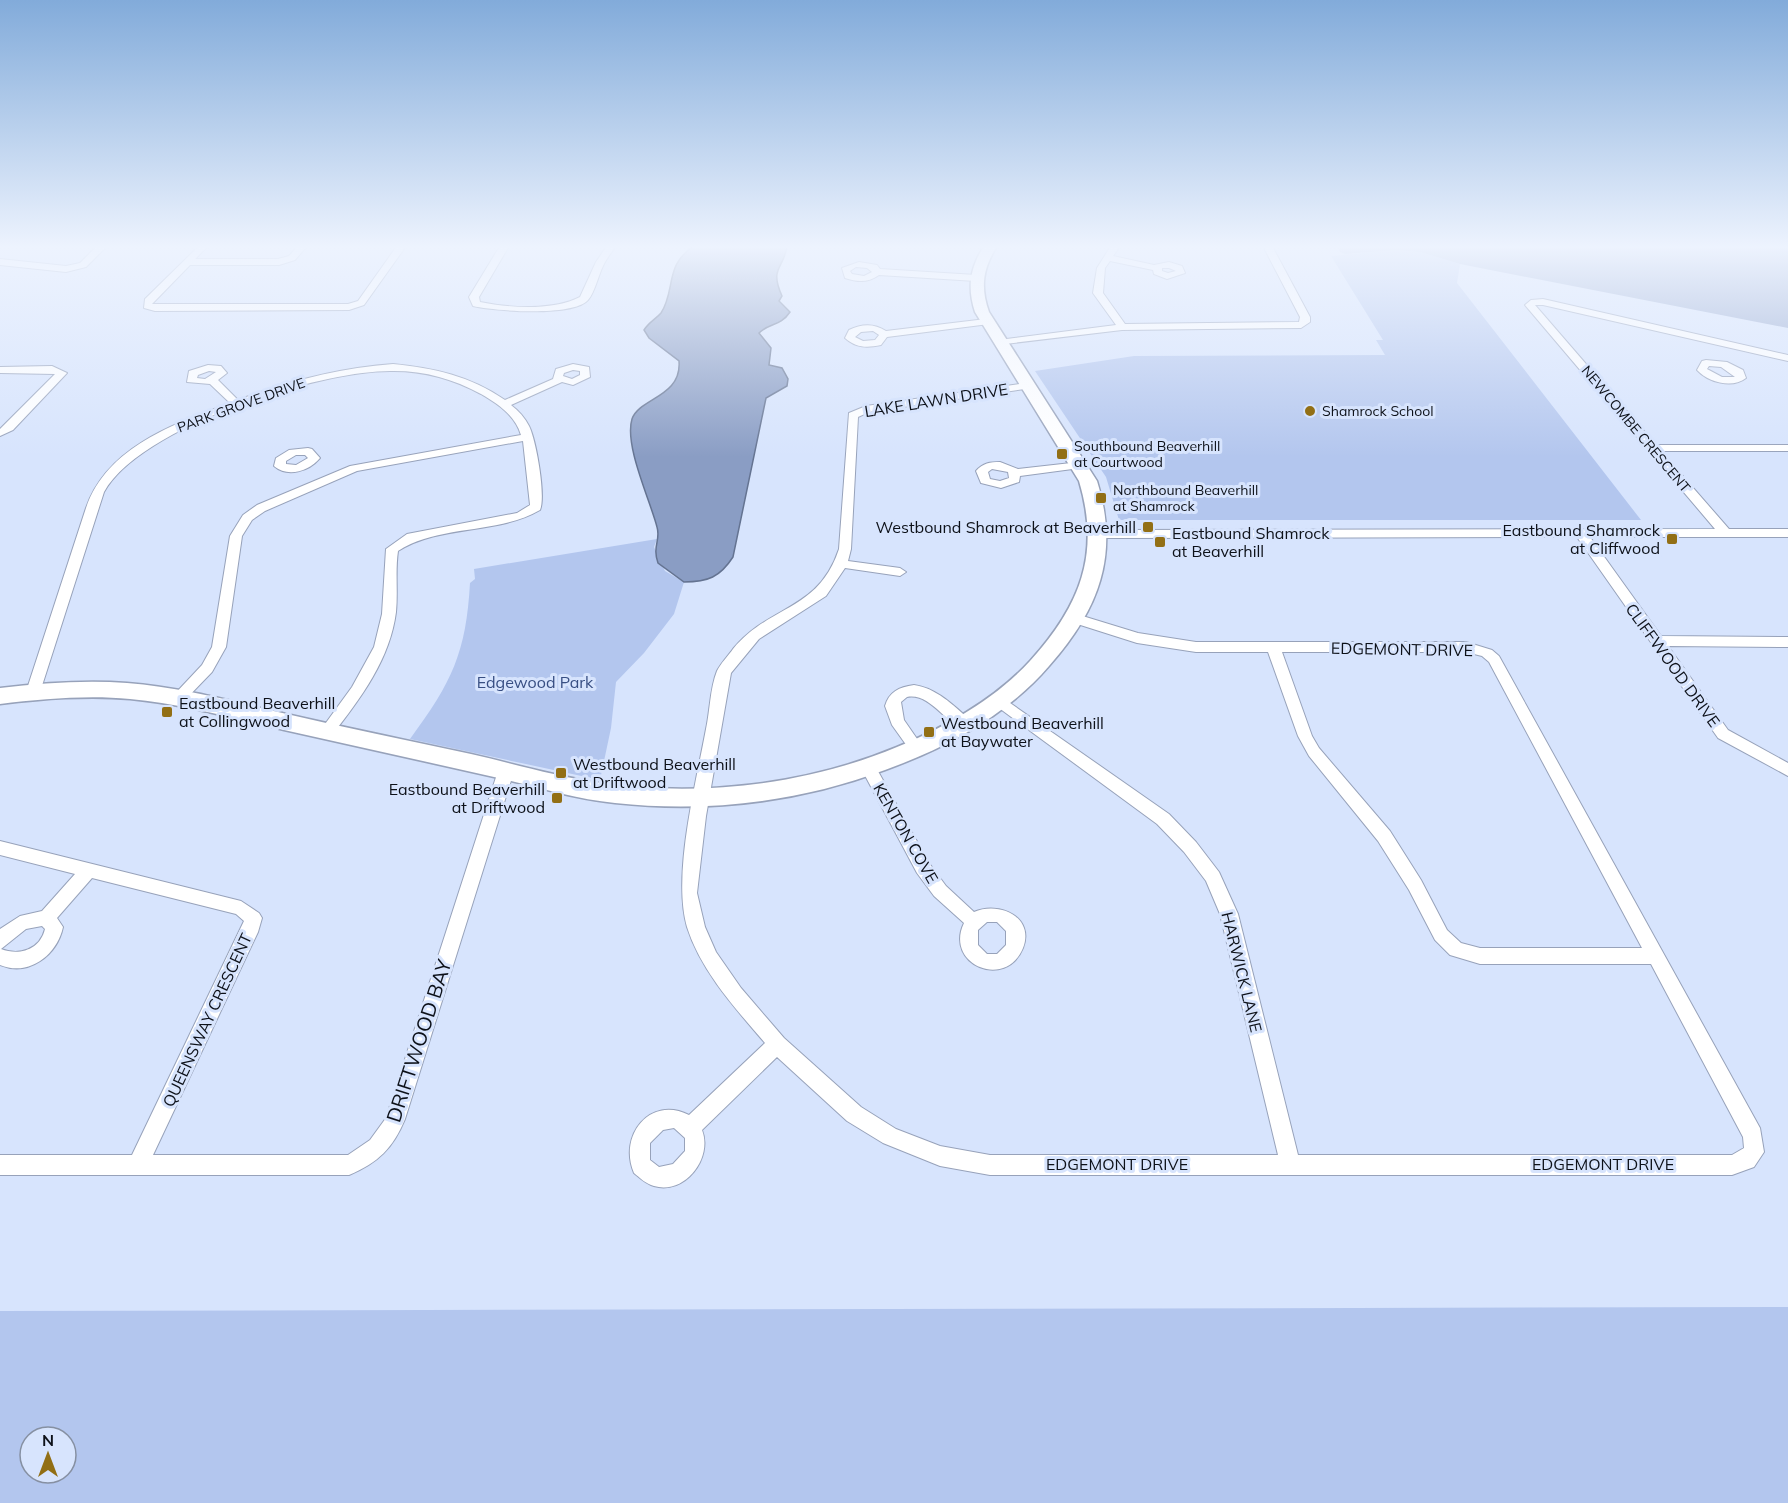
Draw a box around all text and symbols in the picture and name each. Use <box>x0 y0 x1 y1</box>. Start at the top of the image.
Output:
street label: NEWCOMBE CRESCENT <box>1578 362 1695 497</box>
street label: PARK GROVE DRIVE <box>175 374 307 436</box>
street label: LAKE LAWN DRIVE <box>863 379 1009 421</box>
place label: Shamrock School <box>1322 402 1434 420</box>
marker: Shamrock School <box>1303 404 1317 418</box>
place label: Southbound Beaverhill at Courtwood <box>1074 437 1220 471</box>
marker: Southbound Beaverhill at Courtwood <box>1055 447 1069 461</box>
place label: Northbound Beaverhill at Shamrock <box>1113 481 1258 515</box>
marker: Northbound Beaverhill at Shamrock <box>1094 491 1108 505</box>
place label: Westbound Shamrock at Beaverhill <box>876 517 1136 537</box>
marker: Westbound Shamrock at Beaverhill <box>1141 520 1155 534</box>
place label: Eastbound Shamrock at Cliffwood <box>1503 520 1661 558</box>
place label: Eastbound Shamrock at Beaverhill <box>1172 523 1330 561</box>
marker: Eastbound Shamrock at Cliffwood <box>1665 532 1679 546</box>
marker: Eastbound Shamrock at Beaverhill <box>1153 535 1167 549</box>
street label: CLIFFWOOD DRIVE <box>1621 599 1725 731</box>
street label: EDGEMONT DRIVE <box>1331 638 1473 660</box>
park label: Edgewood Park <box>477 672 594 692</box>
place label: Eastbound Beaverhill at Collingwood <box>179 693 335 731</box>
marker: Eastbound Beaverhill at Collingwood <box>160 705 174 719</box>
place label: Westbound Beaverhill at Baywater <box>941 713 1104 751</box>
marker: Westbound Beaverhill at Baywater <box>922 725 936 739</box>
place label: Westbound Beaverhill at Driftwood <box>573 754 736 792</box>
marker: Westbound Beaverhill at Driftwood <box>554 766 568 780</box>
place label: Eastbound Beaverhill at Driftwood <box>389 779 545 817</box>
street label: KENTON COVE <box>869 779 943 887</box>
marker: Eastbound Beaverhill at Driftwood <box>550 791 564 805</box>
street label: HARWICK LANE <box>1217 910 1267 1034</box>
street label: QUEENSWAY CRESCENT <box>158 930 256 1110</box>
street label: DRIFTWOOD BAY <box>380 956 457 1125</box>
street label: EDGEMONT DRIVE <box>1046 1154 1188 1174</box>
street label: EDGEMONT DRIVE <box>1532 1154 1674 1174</box>
north arrow <box>18 1425 78 1485</box>
text: N <box>42 1430 54 1450</box>

